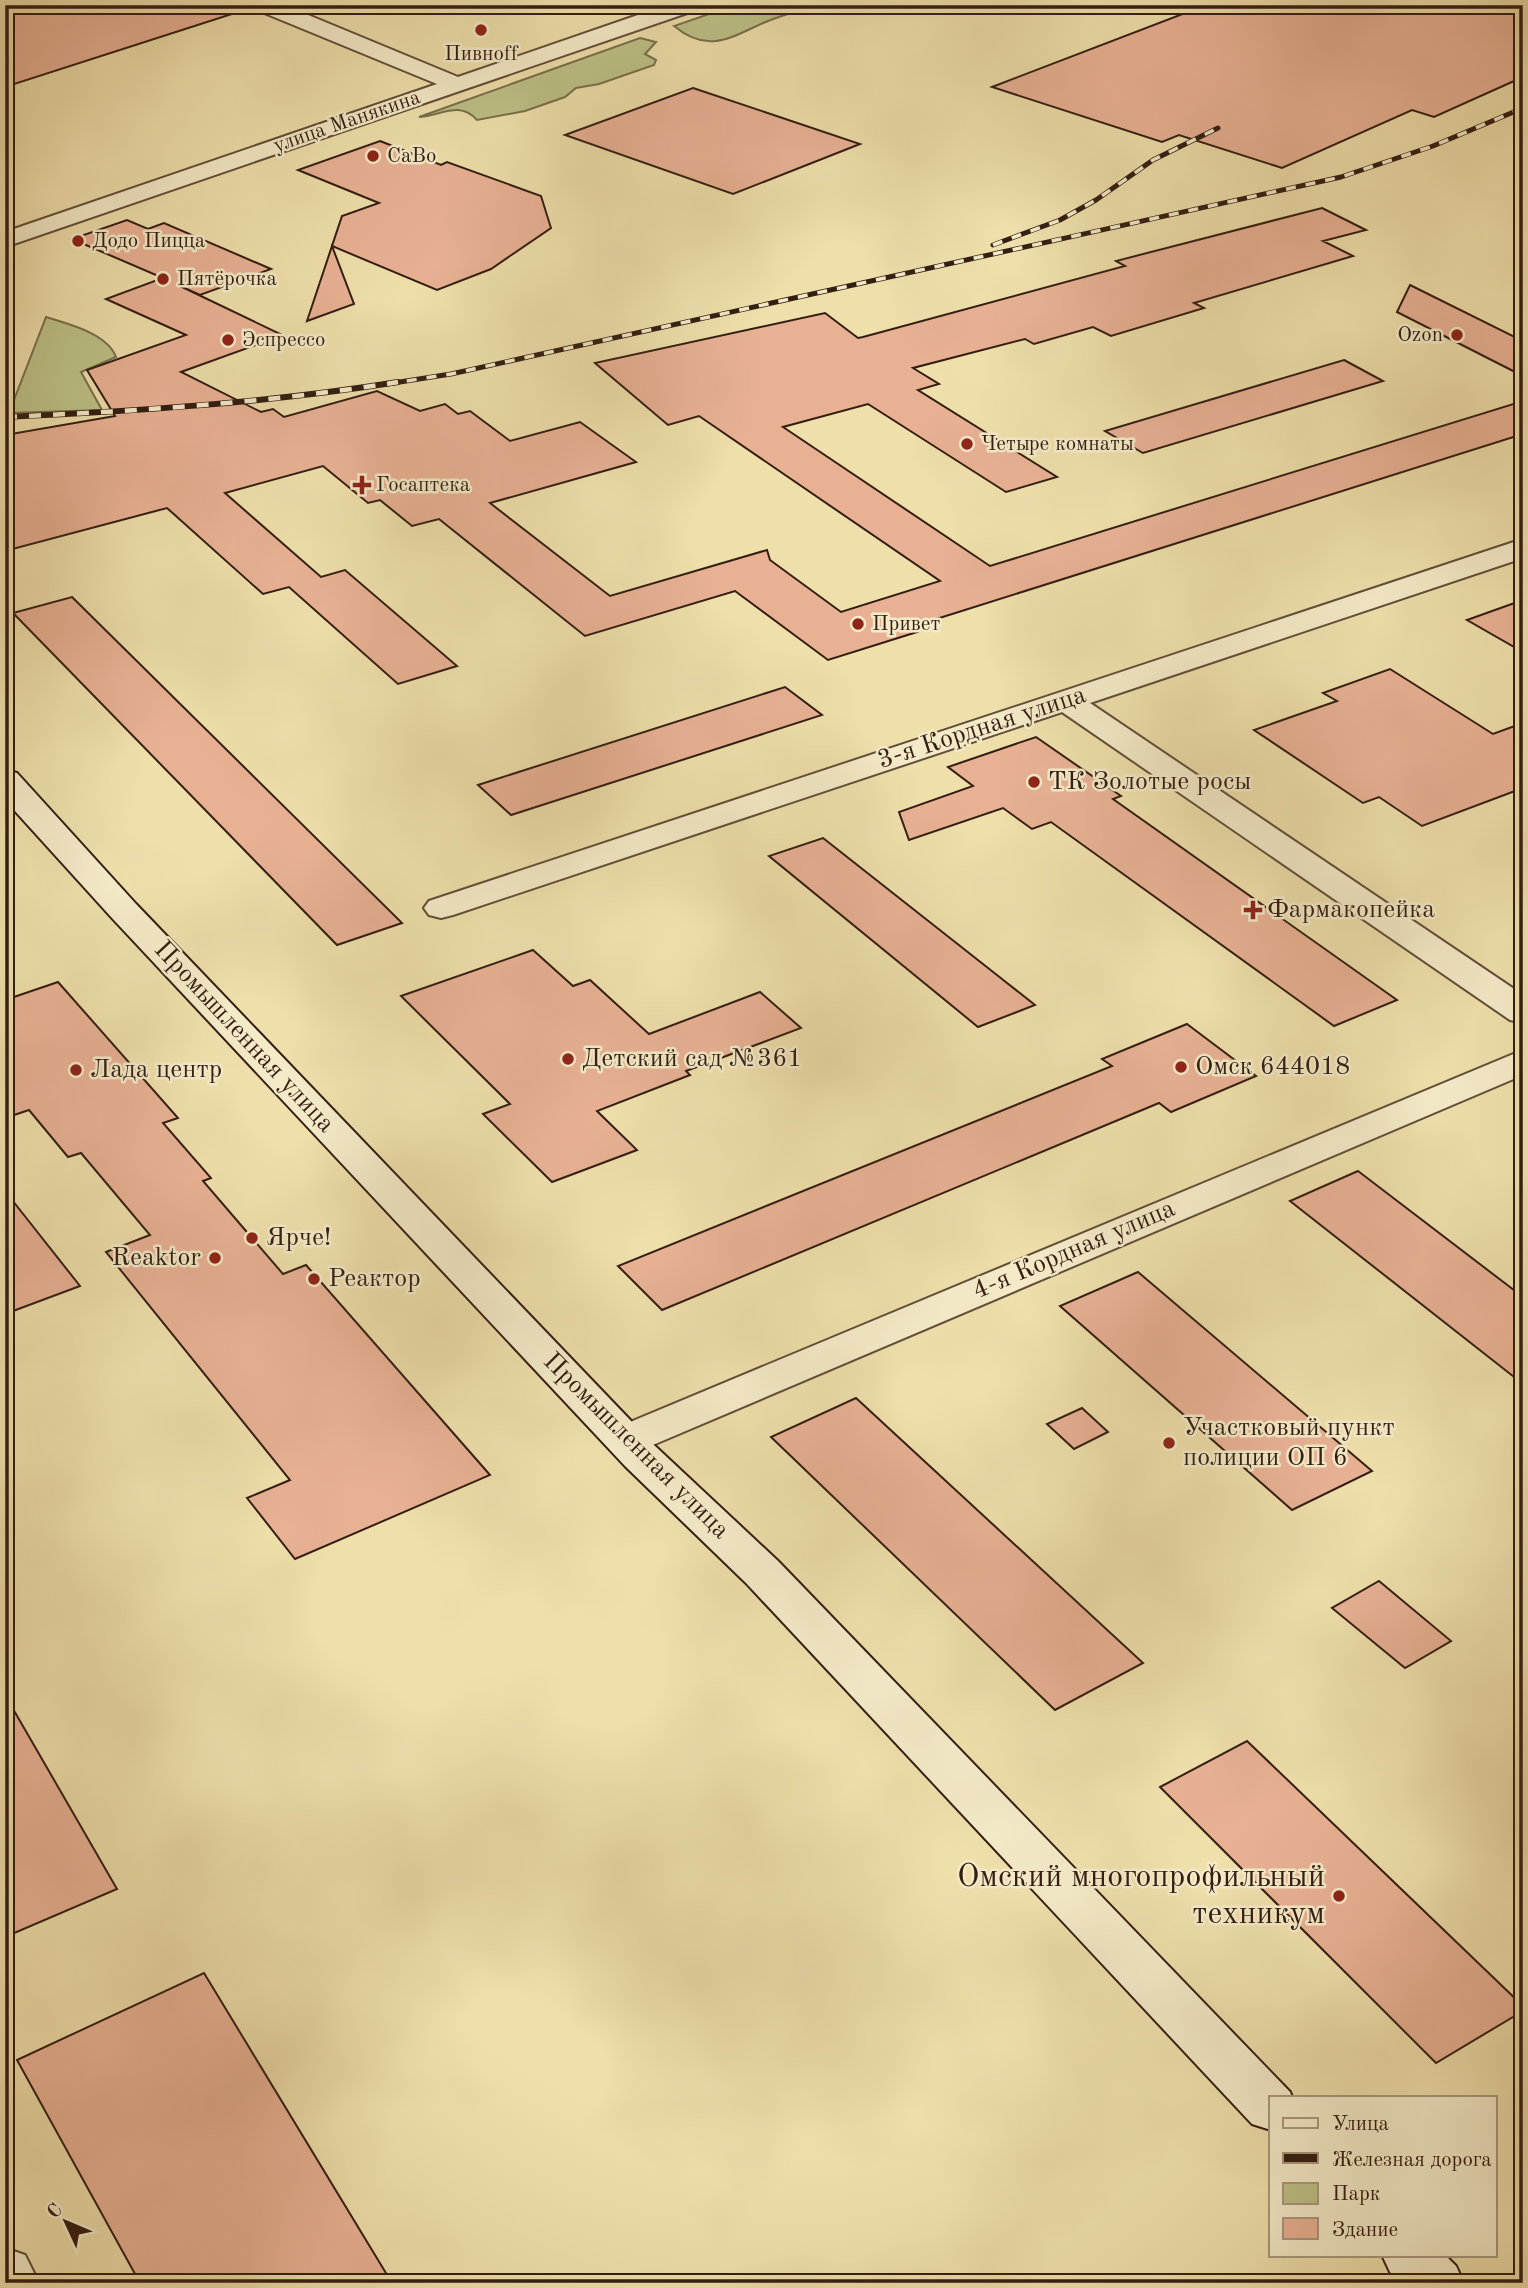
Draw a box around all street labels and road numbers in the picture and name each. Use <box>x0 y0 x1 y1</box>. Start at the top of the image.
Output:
street label: улица Манякина <box>271 87 423 157</box>
street label: 3-я Кордная улица <box>875 682 1089 774</box>
street label: Промышленная улица <box>149 936 339 1138</box>
street label: 4-я Кордная улица <box>969 1196 1179 1304</box>
street label: Промышленная улица <box>538 1348 734 1544</box>

